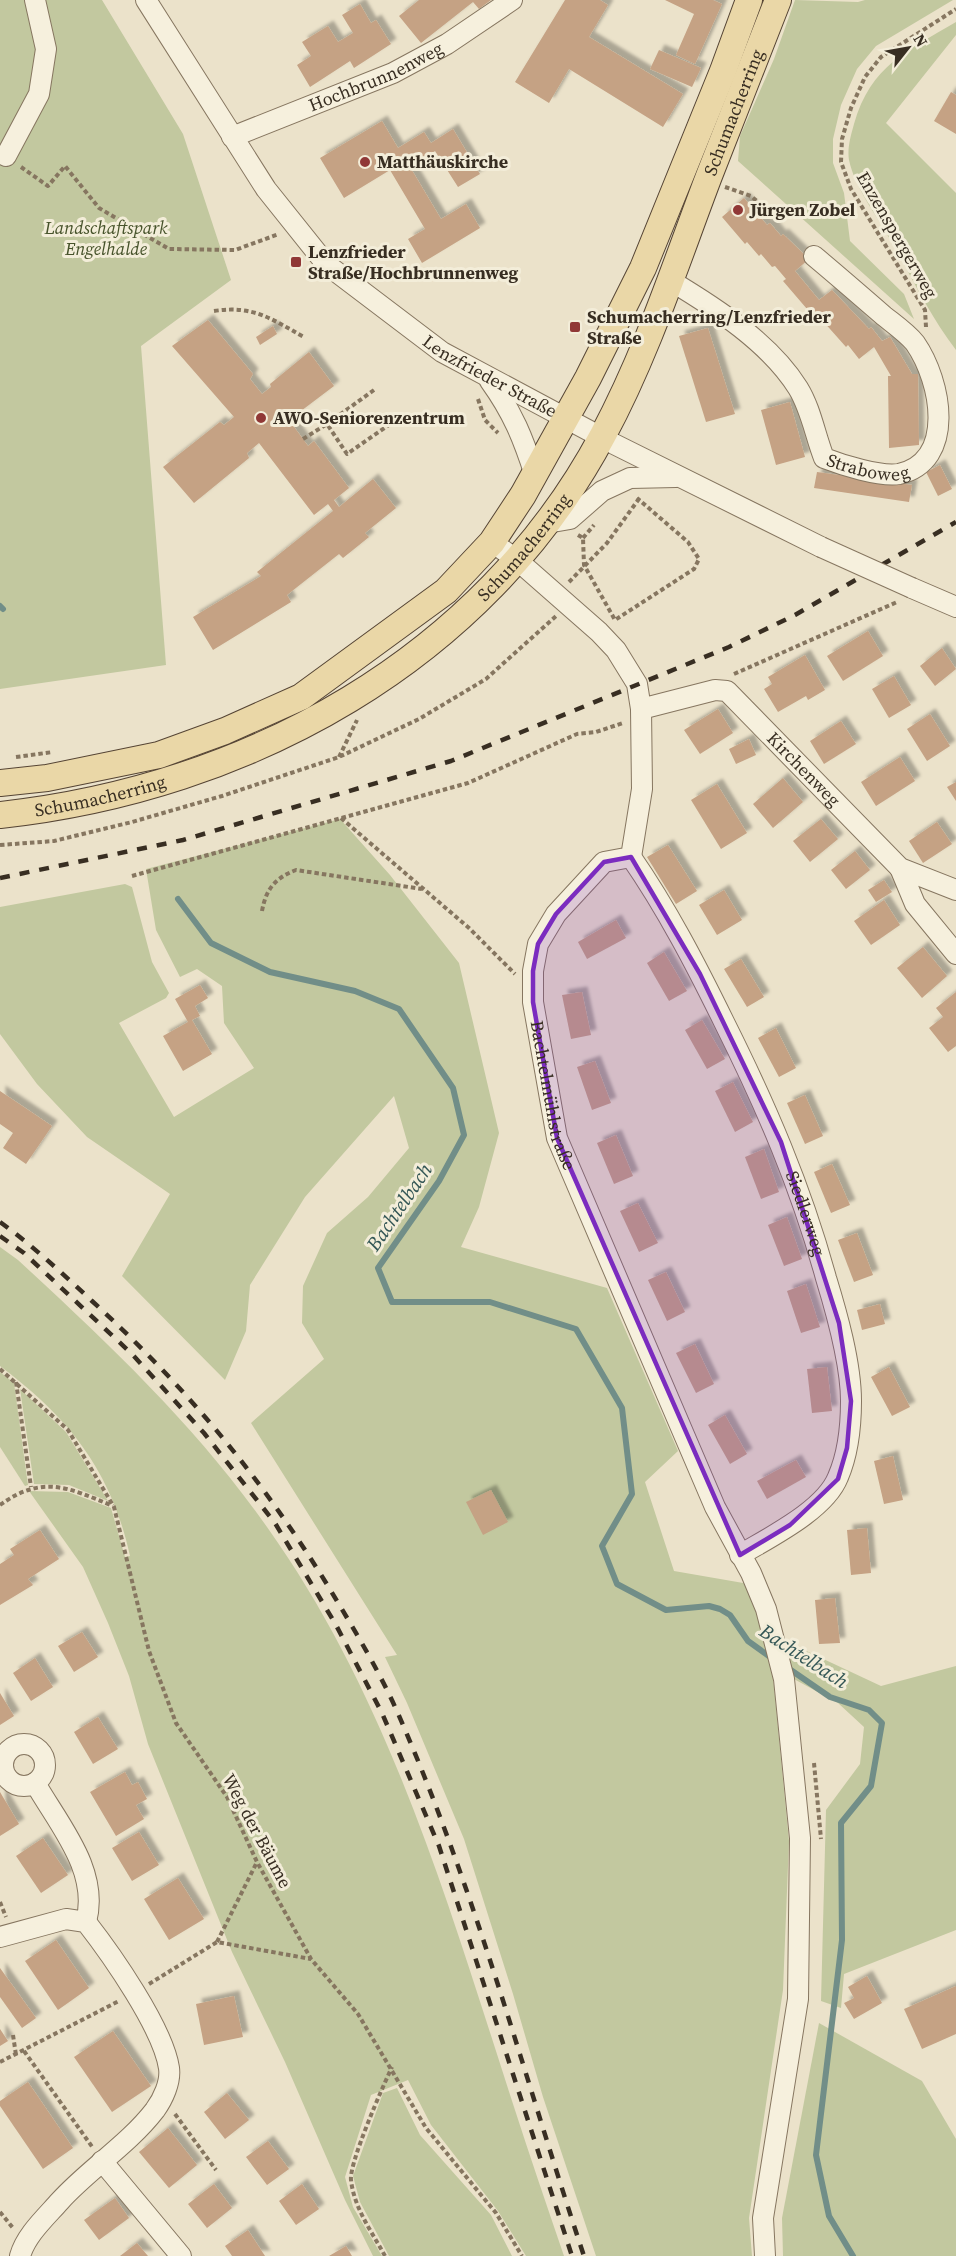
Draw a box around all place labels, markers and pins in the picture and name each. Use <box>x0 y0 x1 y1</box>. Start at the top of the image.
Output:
place label: Matthäuskirche <box>377 149 508 174</box>
marker: Matthäuskirche <box>358 155 372 169</box>
place label: Jürgen Zobel <box>749 197 856 222</box>
marker: Jürgen Zobel <box>731 203 745 217</box>
place label: Lenzfrieder Straße/Hochbrunnenweg <box>308 239 518 285</box>
marker: Lenzfrieder Straße/Hochbrunnenweg <box>289 255 303 269</box>
place label: Schumacherring/Lenzfrieder Straße <box>587 304 831 350</box>
marker: Schumacherring/Lenzfrieder Straße <box>568 320 582 334</box>
place label: AWO-Seniorenzentrum <box>273 405 465 430</box>
marker: AWO-Seniorenzentrum <box>254 411 268 425</box>

